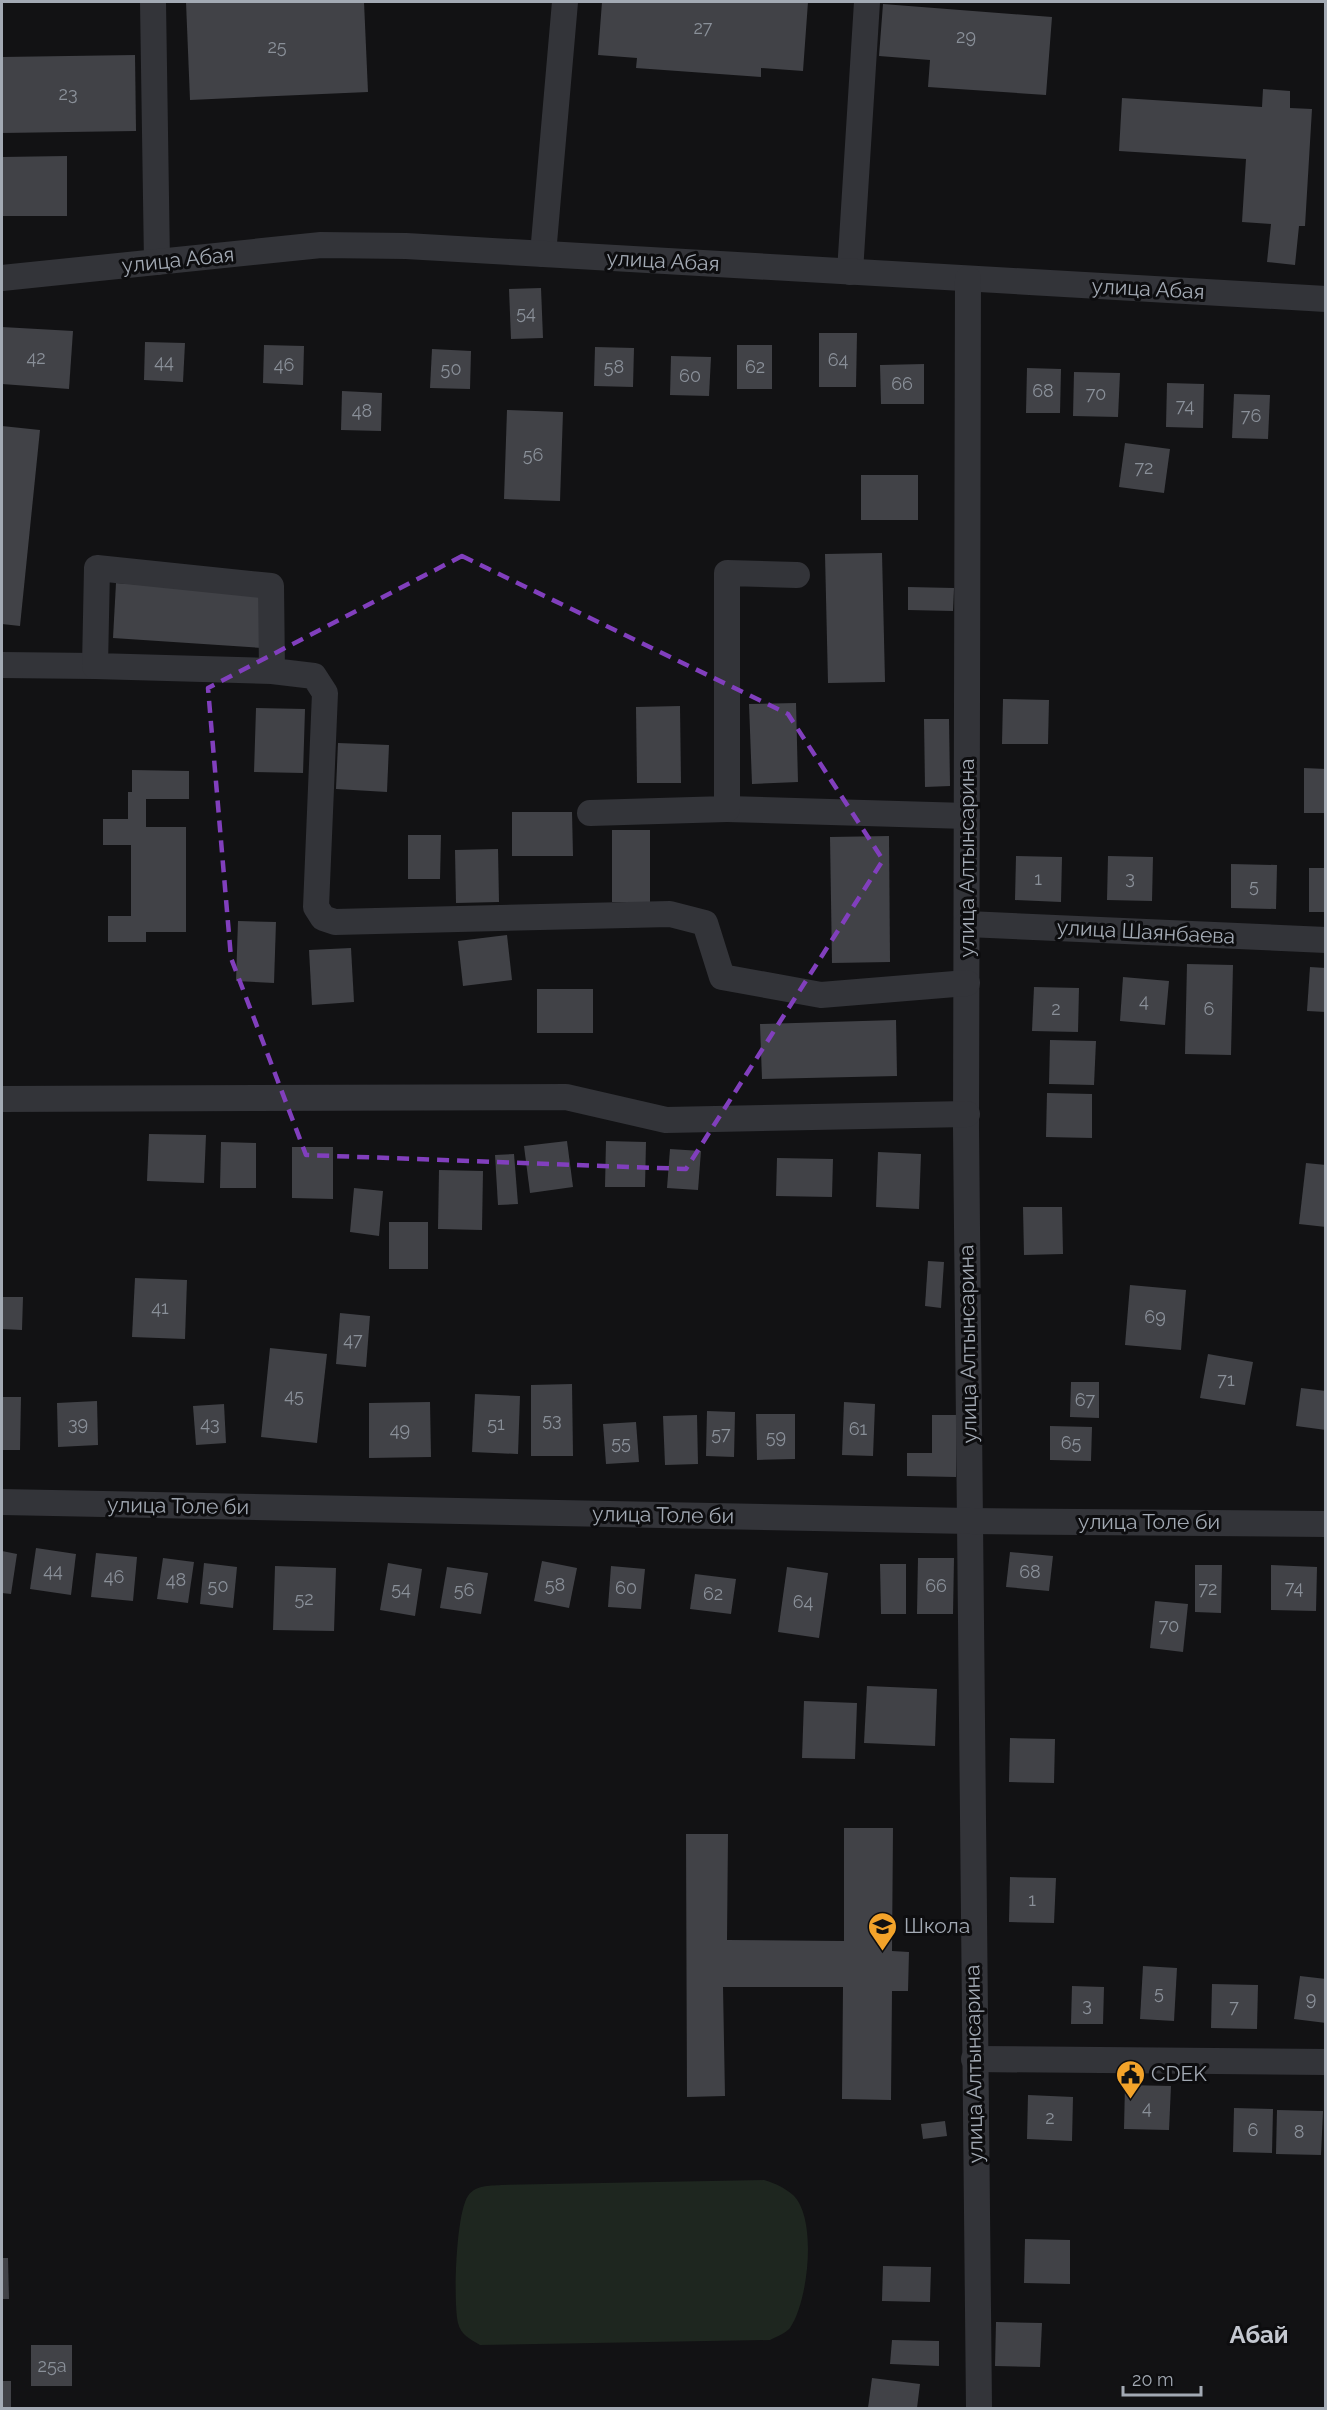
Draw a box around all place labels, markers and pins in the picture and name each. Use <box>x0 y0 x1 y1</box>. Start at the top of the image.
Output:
school or university icon: Школа <box>867 1910 899 1952</box>
place label: Школа <box>904 1913 970 1938</box>
public building icon: CDEK <box>1114 2058 1146 2100</box>
place label: CDEK <box>1151 2061 1207 2086</box>

